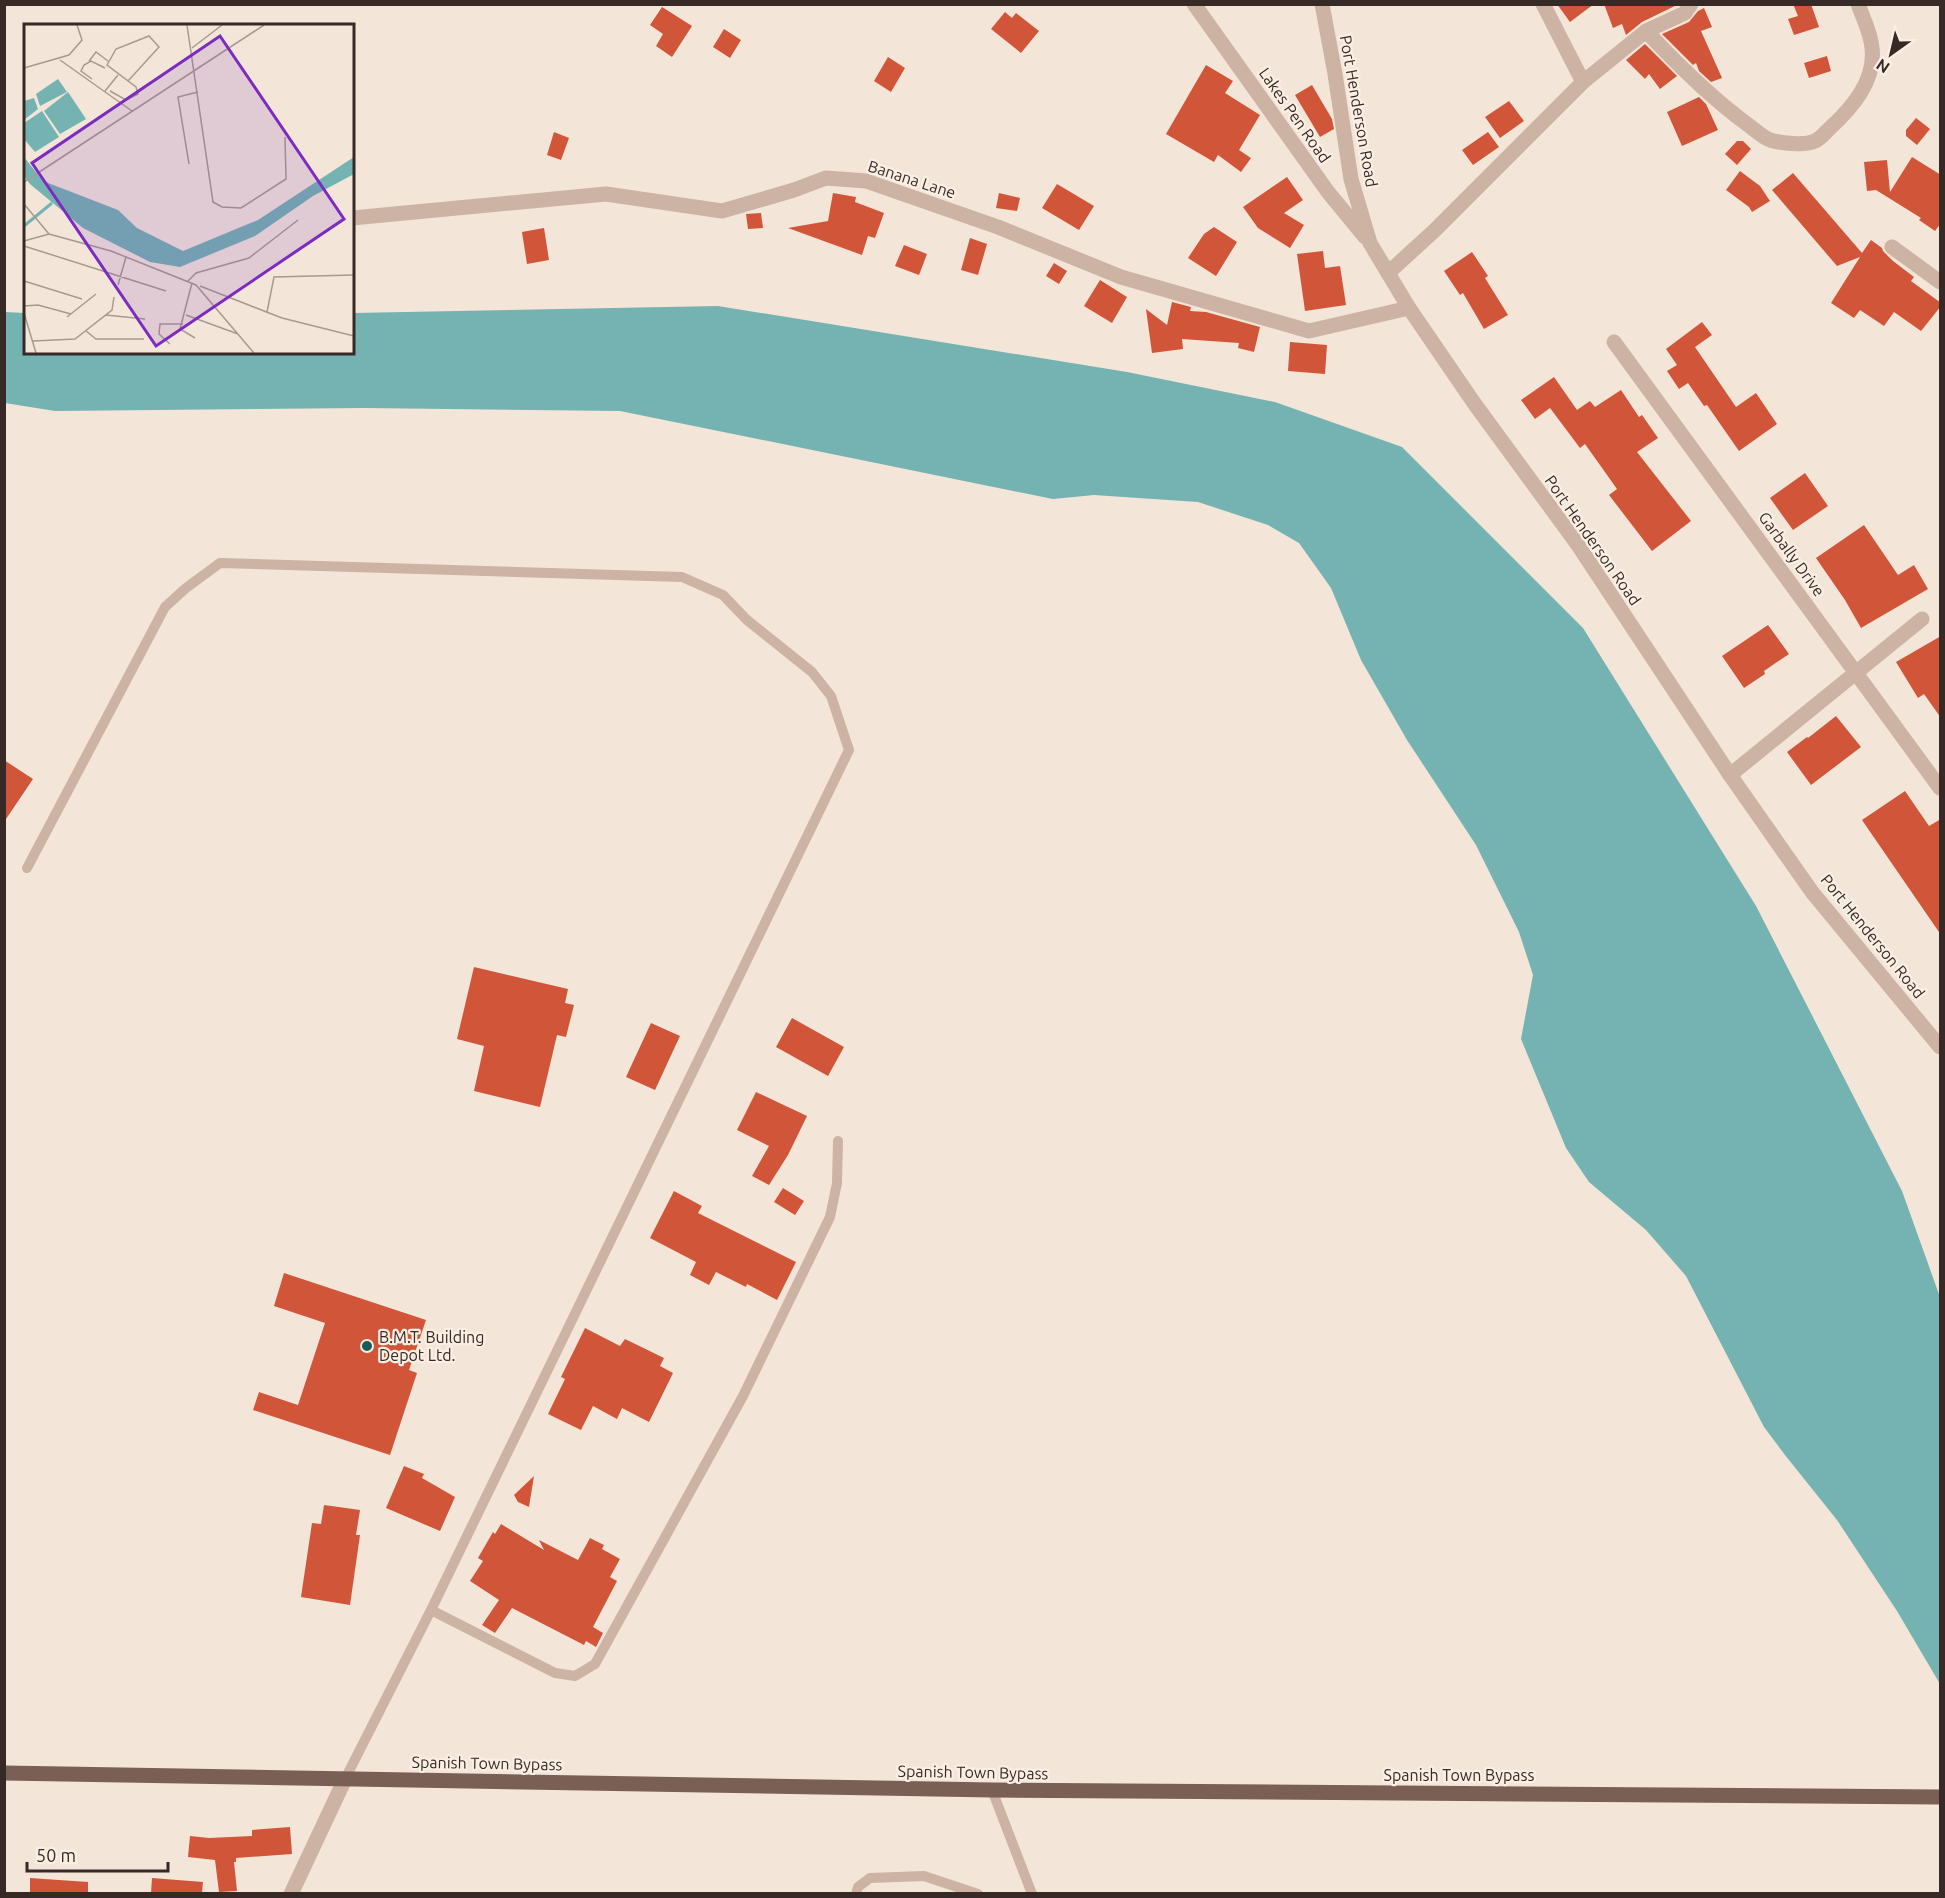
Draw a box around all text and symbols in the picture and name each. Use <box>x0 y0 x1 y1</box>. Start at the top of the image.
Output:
inset map <box>24 24 354 354</box>
north arrow <box>1861 24 1921 84</box>
street label: Port Henderson Road <box>1337 34 1381 188</box>
text: N <box>1873 56 1893 77</box>
street label: Lakes Pen Road <box>1256 64 1334 166</box>
street label: Banana Lane <box>866 156 958 202</box>
street label: Port Henderson Road <box>1541 472 1645 608</box>
street label: Garbally Drive <box>1755 508 1829 600</box>
street label: Port Henderson Road <box>1818 870 1928 1002</box>
place label: B.M.T. Building Depot Ltd. <box>379 1328 484 1364</box>
marker: B.M.T. Building Depot Ltd. <box>360 1339 374 1353</box>
street label: Spanish Town Bypass <box>411 1753 563 1773</box>
street label: Spanish Town Bypass <box>897 1762 1049 1782</box>
street label: Spanish Town Bypass <box>1384 1766 1534 1784</box>
scale bar <box>27 1835 168 1873</box>
text: 50 m <box>36 1845 76 1865</box>

